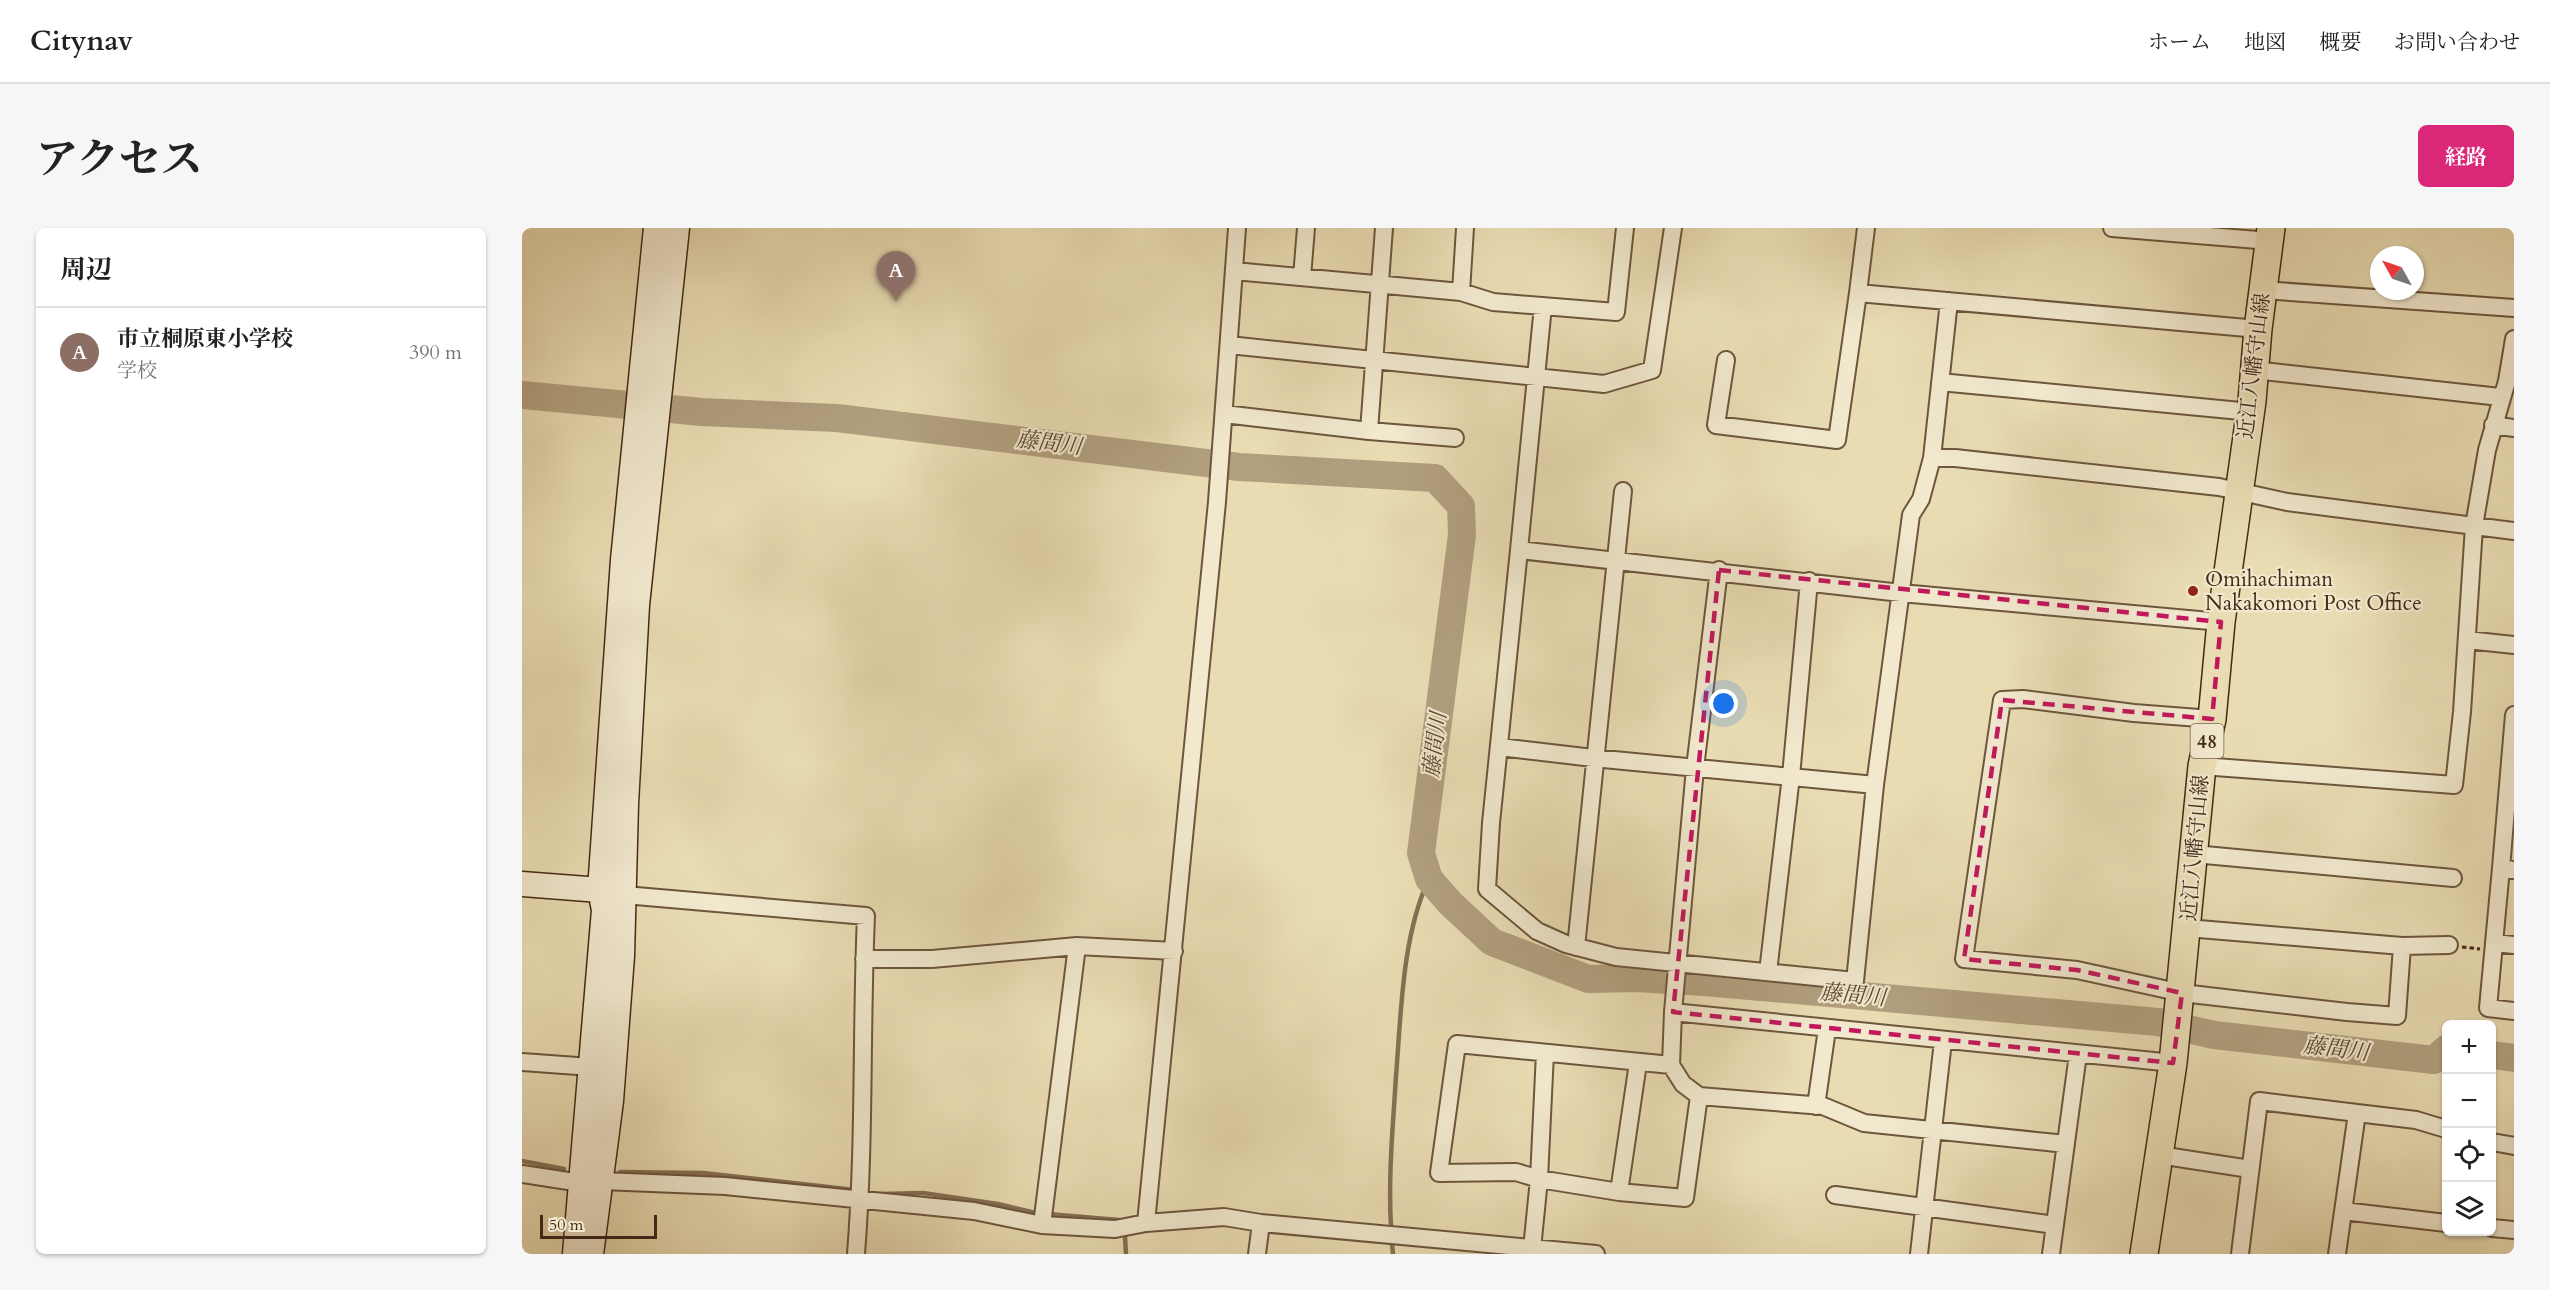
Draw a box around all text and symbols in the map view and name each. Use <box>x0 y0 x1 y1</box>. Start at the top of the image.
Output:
text: Citynav <box>30 22 133 60</box>
text: ホーム <box>2148 28 2211 57</box>
text: 地図 <box>2244 28 2286 57</box>
text: 概要 <box>2319 28 2361 57</box>
text: お問い合わせ <box>2394 28 2520 57</box>
button: 経路 <box>2418 125 2514 187</box>
text: アクセス <box>36 131 203 188</box>
north arrow <box>2370 246 2424 300</box>
pin: A <box>876 251 916 301</box>
text: 周辺 <box>60 252 112 287</box>
street label: 近江八幡守山線 <box>2231 291 2277 441</box>
text: 市立桐原東小学校 <box>117 324 293 354</box>
text: A <box>72 339 87 366</box>
text: 390 m <box>409 339 462 366</box>
text: 学校 <box>117 357 157 384</box>
water label: 藤間川 <box>1014 424 1086 462</box>
place label: Omihachiman Nakakomori Post Office <box>2205 565 2422 618</box>
marker: Omihachiman Nakakomori Post Office <box>2186 584 2200 598</box>
your location <box>1709 689 1738 718</box>
water label: 藤間川 <box>1416 708 1454 780</box>
road number: 48 <box>2190 724 2224 758</box>
street label: 近江八幡守山線 <box>2174 774 2216 922</box>
water label: 藤間川 <box>1819 977 1889 1013</box>
map controls <box>2442 1020 2496 1236</box>
button: + <box>2442 1020 2496 1074</box>
water label: 藤間川 <box>2301 1030 2373 1068</box>
button: − <box>2442 1074 2496 1128</box>
button: locate <box>2442 1128 2496 1182</box>
button: layers <box>2442 1182 2496 1236</box>
scale bar <box>540 1212 657 1240</box>
text: 50 m <box>549 1214 583 1236</box>

